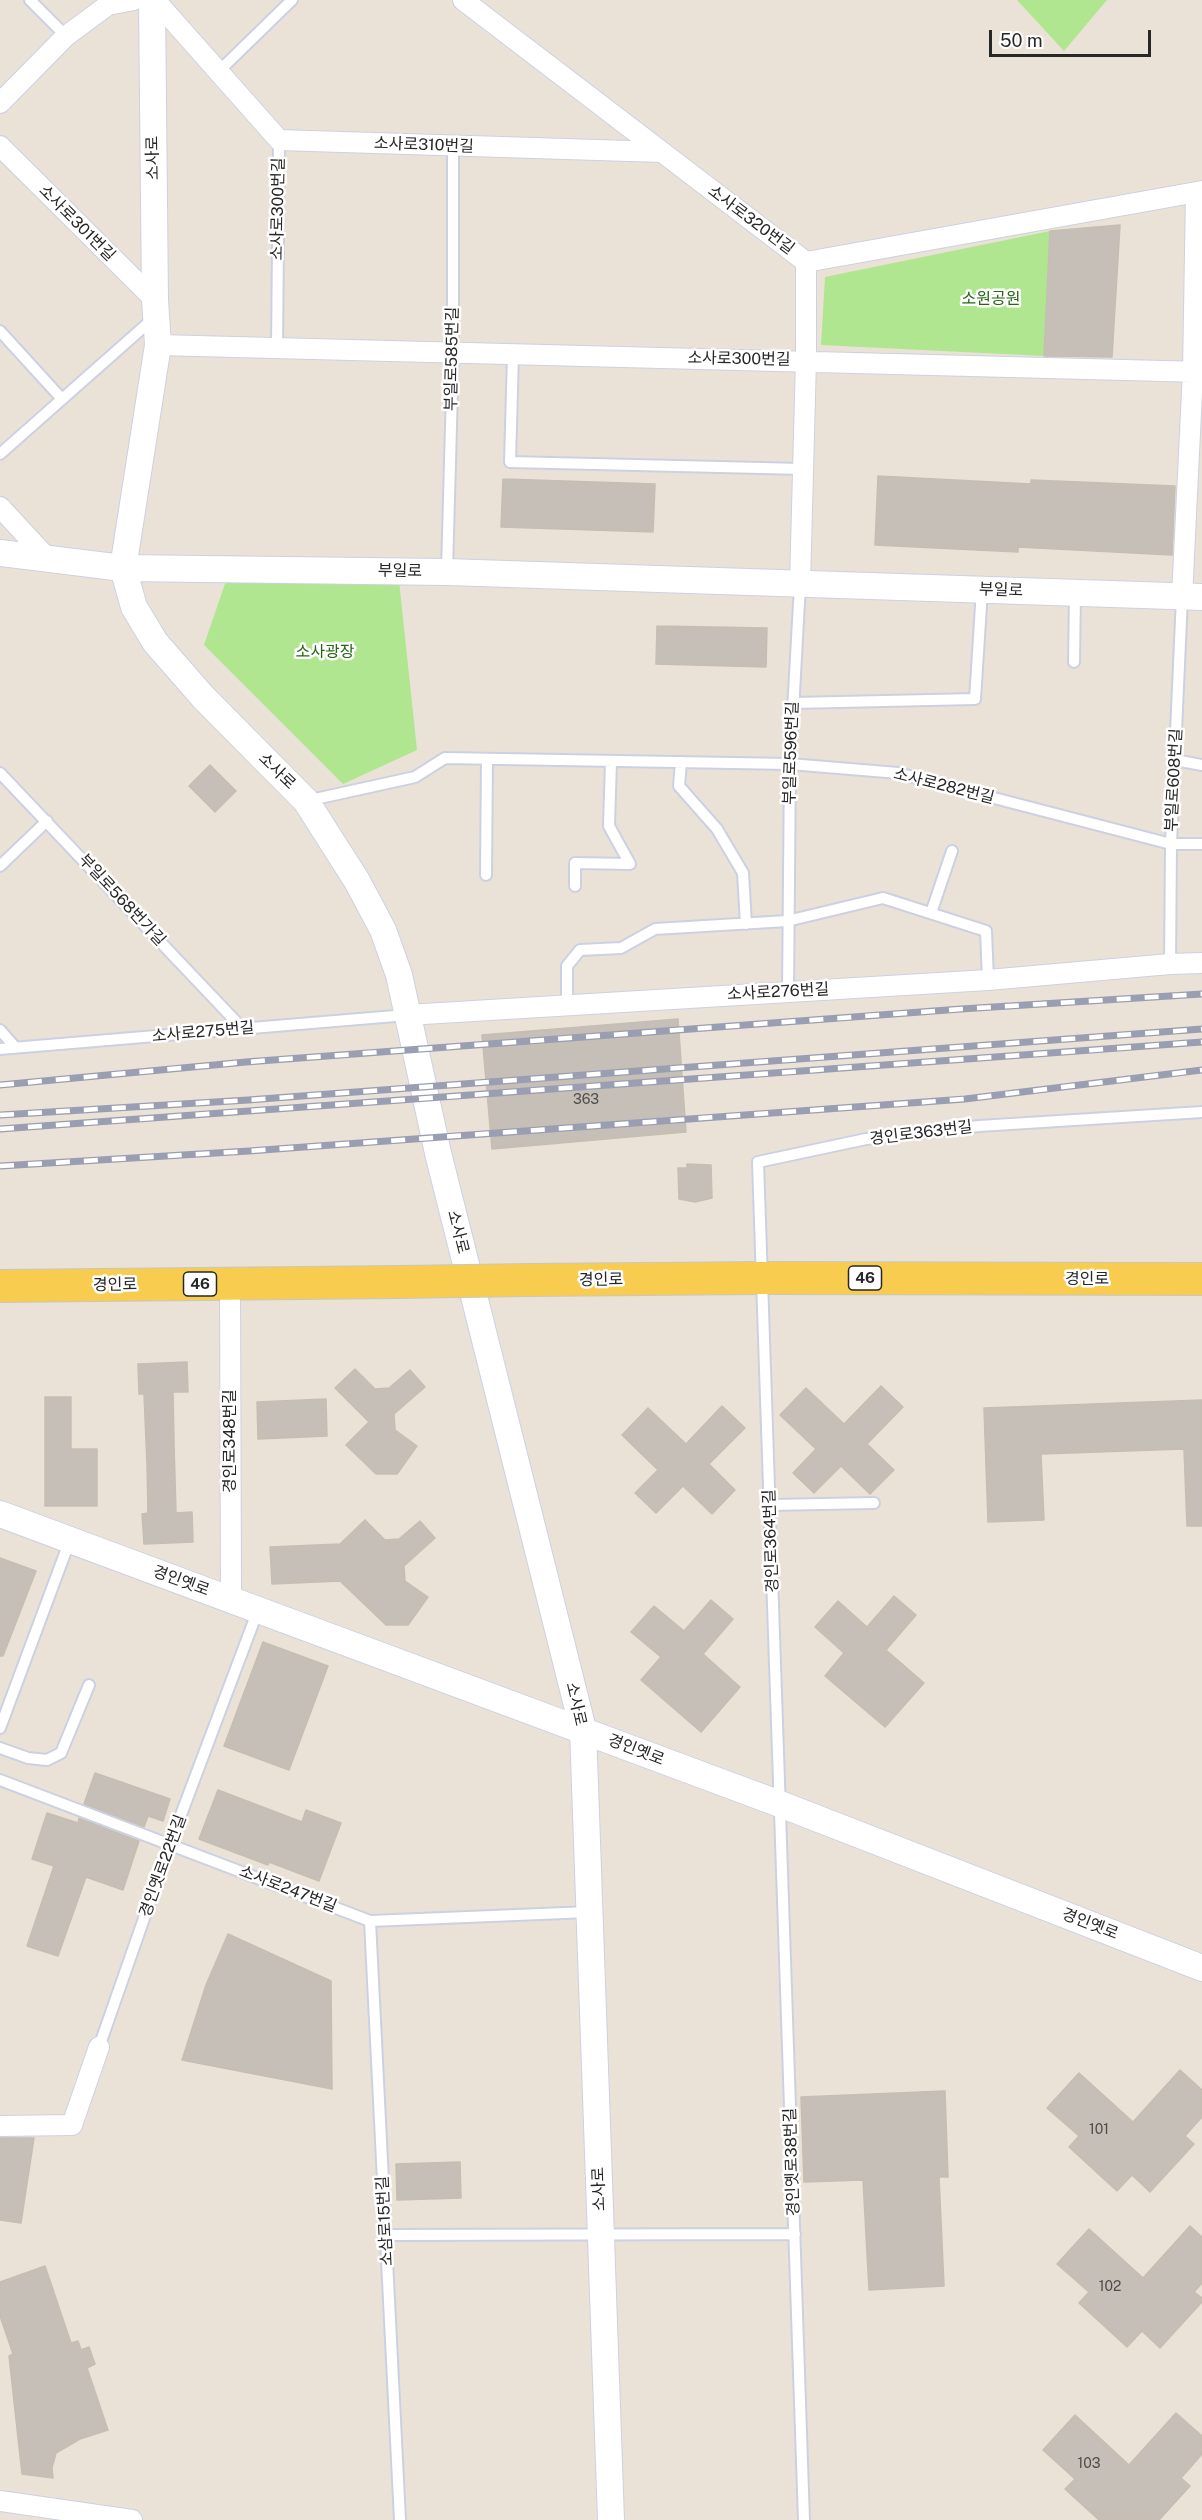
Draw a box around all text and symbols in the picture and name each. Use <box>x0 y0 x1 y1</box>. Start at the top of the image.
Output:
scale bar <box>992 18 1154 56</box>
text: 50 m <box>1000 30 1043 51</box>
street label: 소사로310번길 <box>374 134 474 156</box>
street label: 소사로 <box>143 136 163 180</box>
street label: 소사로300번길 <box>268 157 288 261</box>
street label: 소사로301번길 <box>35 181 119 265</box>
street label: 소사로320번길 <box>704 181 798 259</box>
park label: 소원공원 <box>962 289 1020 309</box>
street label: 부일로585번길 <box>441 307 463 411</box>
street label: 소사로300번길 <box>687 349 791 369</box>
street label: 부일로 <box>378 561 422 581</box>
street label: 부일로 <box>979 580 1023 600</box>
park label: 소사광장 <box>296 642 354 662</box>
street label: 부일로596번길 <box>780 701 802 805</box>
street label: 부일로608번길 <box>1162 728 1186 832</box>
street label: 소사로 <box>254 749 300 793</box>
street label: 소사로282번길 <box>892 764 996 808</box>
street label: 부일로568번가길 <box>74 850 170 950</box>
street label: 소사로276번길 <box>726 980 830 1004</box>
street label: 소사로275번길 <box>151 1018 255 1046</box>
house number: 363 <box>573 1092 599 1108</box>
street label: 경인로363번길 <box>868 1117 974 1149</box>
street label: 소사로 <box>443 1208 473 1256</box>
road number: 46 <box>848 1266 882 1290</box>
street label: 경인로 <box>1065 1269 1109 1289</box>
street label: 경인로 <box>579 1270 623 1290</box>
road number: 46 <box>184 1272 216 1296</box>
street label: 경인로 <box>93 1275 137 1295</box>
street label: 경인로348번길 <box>220 1389 240 1493</box>
street label: 경인로364번길 <box>760 1489 782 1593</box>
street label: 경인옛로 <box>150 1562 212 1600</box>
street label: 소사로 <box>562 1680 590 1728</box>
street label: 경인옛로 <box>605 1730 667 1770</box>
street label: 경인옛로22번길 <box>136 1812 190 1920</box>
street label: 소사로247번길 <box>237 1862 339 1916</box>
street label: 경인옛로 <box>1059 1904 1121 1944</box>
street label: 경인옛로38번길 <box>781 2107 803 2217</box>
house number: 101 <box>1089 2122 1109 2138</box>
street label: 소사로 <box>589 2167 609 2211</box>
street label: 소삼로15번길 <box>373 2175 397 2267</box>
house number: 102 <box>1099 2279 1121 2295</box>
house number: 103 <box>1078 2456 1100 2472</box>

